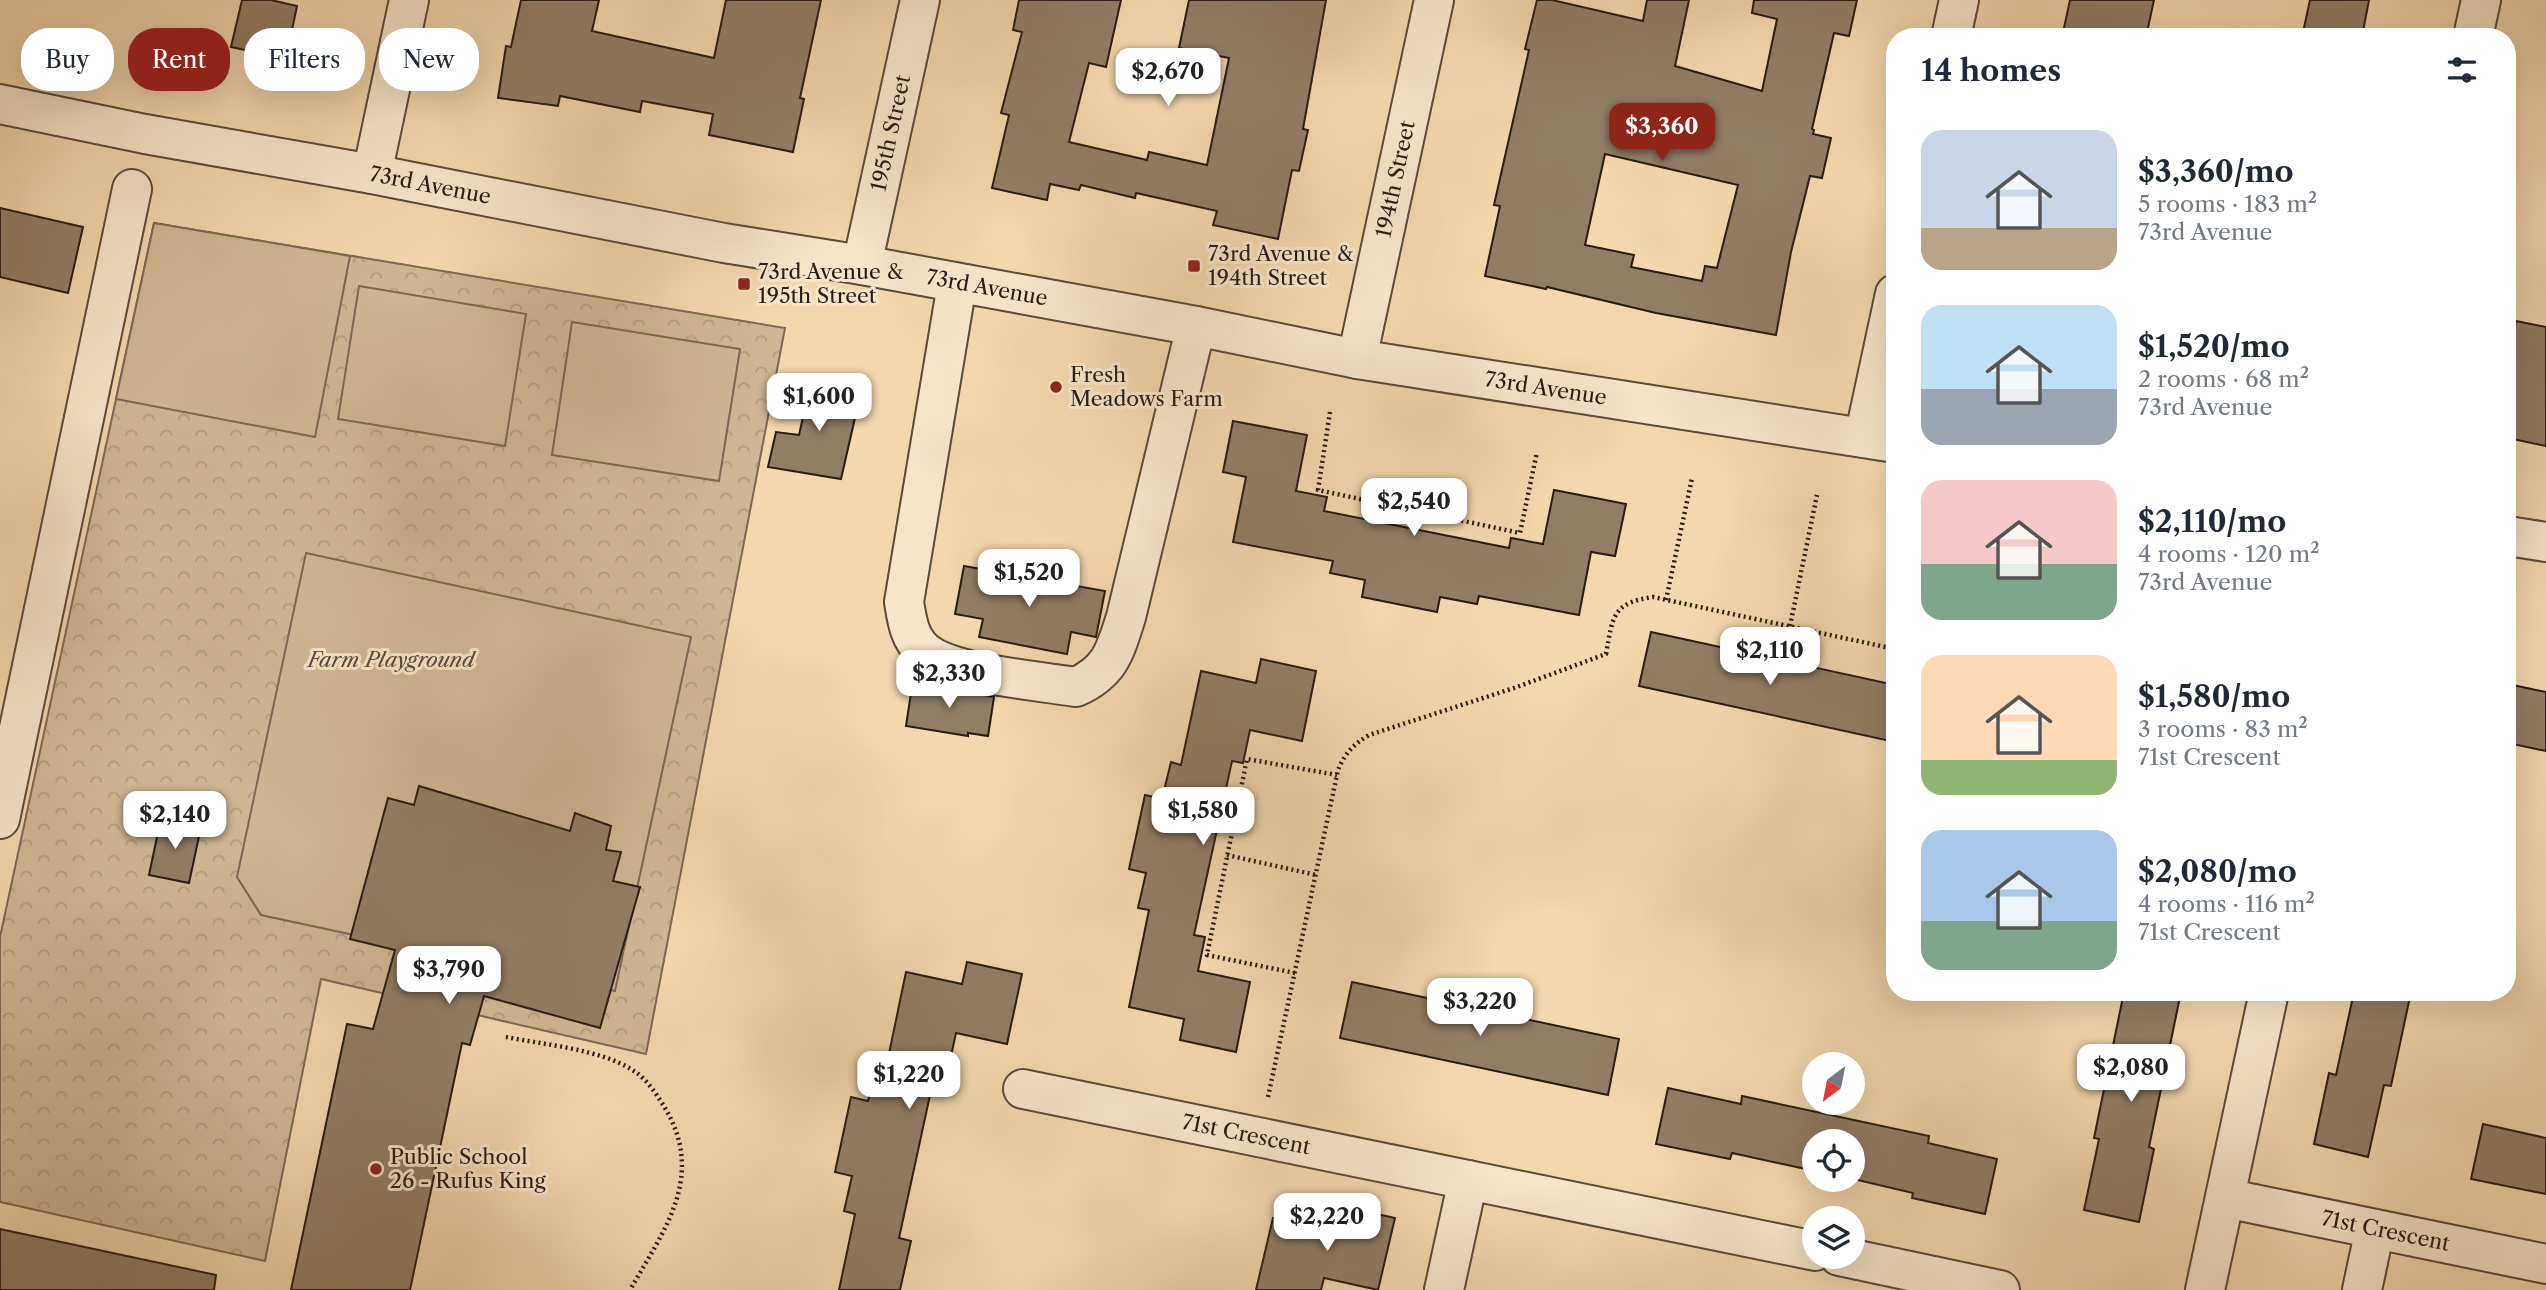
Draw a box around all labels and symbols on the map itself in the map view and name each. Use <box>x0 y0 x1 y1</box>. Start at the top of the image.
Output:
pin: $2,670 <box>1111 48 1225 108</box>
street label: 195th Street <box>866 72 915 193</box>
pin: $3,360 <box>1605 104 1719 163</box>
street label: 194th Street <box>1370 118 1420 240</box>
street label: 73rd Avenue <box>368 161 493 209</box>
place label: 73rd Avenue & 194th Street <box>1208 241 1353 290</box>
marker: 73rd Avenue & 194th Street <box>1186 258 1202 274</box>
place label: 73rd Avenue & 195th Street <box>758 259 903 308</box>
street label: 73rd Avenue <box>924 264 1050 311</box>
marker: 73rd Avenue & 195th Street <box>736 276 752 292</box>
place label: Fresh Meadows Farm <box>1070 362 1223 411</box>
street label: 73rd Avenue <box>1483 366 1608 410</box>
pin: $1,600 <box>762 374 876 433</box>
marker: Fresh Meadows Farm <box>1048 379 1064 395</box>
pin: $2,540 <box>1357 478 1471 538</box>
pin: $1,520 <box>972 550 1086 609</box>
pin: $2,110 <box>1713 628 1827 687</box>
park label: Farm Playground <box>306 647 477 672</box>
pin: $2,330 <box>892 650 1006 710</box>
pin: $1,580 <box>1146 788 1260 847</box>
pin: $2,140 <box>118 792 232 851</box>
pin: $3,790 <box>392 946 506 1006</box>
pin: $3,220 <box>1423 978 1537 1038</box>
pin: $2,080 <box>2074 1044 2188 1104</box>
pin: $1,220 <box>852 1052 966 1111</box>
north arrow <box>1802 1052 1866 1115</box>
street label: 71st Crescent <box>1180 1109 1313 1160</box>
place label: Public School 26 - Rufus King <box>390 1144 547 1193</box>
marker: Public School 26 - Rufus King <box>368 1161 384 1177</box>
pin: $2,220 <box>1270 1194 1384 1253</box>
street label: 71st Crescent <box>2319 1205 2453 1256</box>

